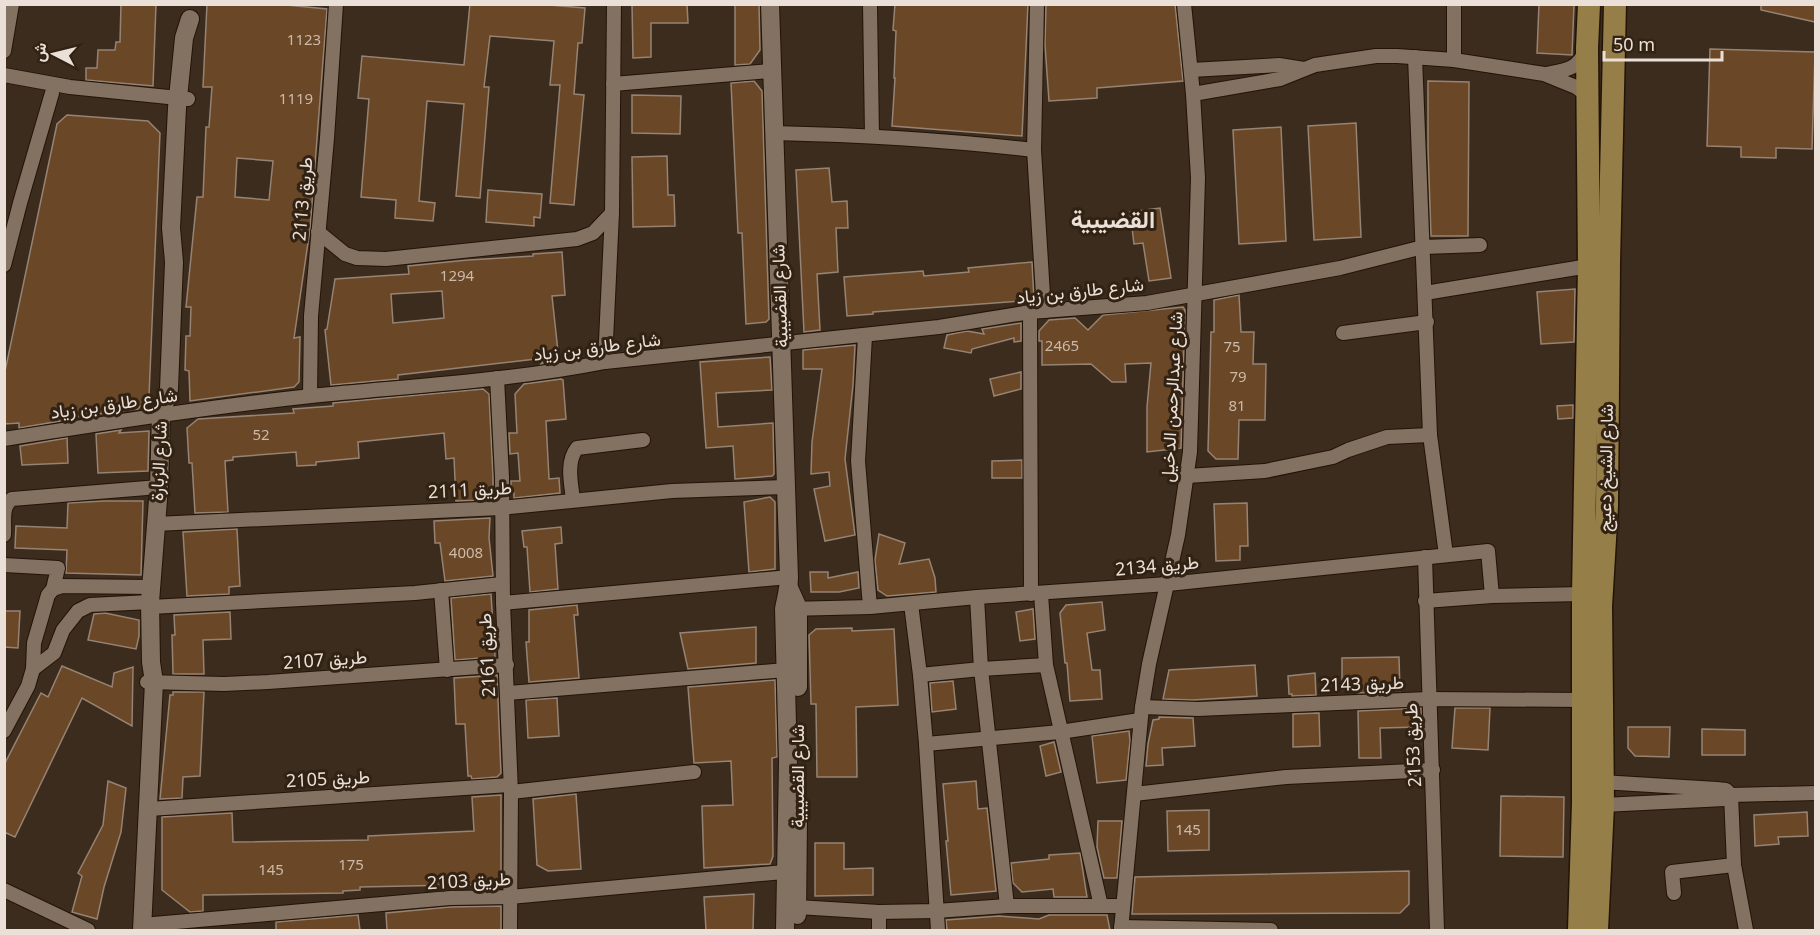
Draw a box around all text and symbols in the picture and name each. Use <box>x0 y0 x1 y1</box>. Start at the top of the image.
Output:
north arrow <box>24 24 84 84</box>
scale bar <box>1604 24 1722 62</box>
house number: 1123 <box>287 29 321 49</box>
text: 50 m <box>1613 32 1655 56</box>
text: ش <box>27 41 51 63</box>
house number: 1119 <box>279 88 313 108</box>
street label: طريق 2113 <box>286 156 318 242</box>
district label: القضيبية <box>1071 202 1155 235</box>
street label: شارع القضيبية <box>765 244 794 348</box>
house number: 1294 <box>440 265 475 285</box>
street label: شارع طارق بن زياد <box>1015 271 1145 310</box>
street label: شارع عبدالرحمن الدخيل <box>1155 311 1188 483</box>
street label: شارع طارق بن زياد <box>532 326 662 367</box>
house number: 2465 <box>1045 335 1079 355</box>
house number: 75 <box>1223 336 1241 356</box>
house number: 79 <box>1229 366 1247 386</box>
street label: شارع طارق بن زياد <box>49 382 179 425</box>
house number: 81 <box>1228 395 1246 415</box>
street label: شارع الشيخ دعيج <box>1592 404 1619 532</box>
street label: شارع الزبارة <box>144 420 173 502</box>
house number: 52 <box>252 424 270 444</box>
street label: طريق 2111 <box>427 475 513 503</box>
house number: 4008 <box>449 542 483 562</box>
street label: طريق 2134 <box>1114 549 1200 581</box>
street label: طريق 2161 <box>472 612 500 698</box>
street label: طريق 2107 <box>282 644 368 674</box>
street label: طريق 2143 <box>1320 670 1404 696</box>
street label: طريق 2153 <box>1398 702 1426 788</box>
street label: شارع القضيبية <box>785 724 810 828</box>
street label: طريق 2105 <box>285 764 371 792</box>
house number: 145 <box>1175 819 1201 839</box>
house number: 175 <box>338 854 364 874</box>
house number: 145 <box>258 859 284 879</box>
street label: طريق 2103 <box>426 866 512 894</box>

